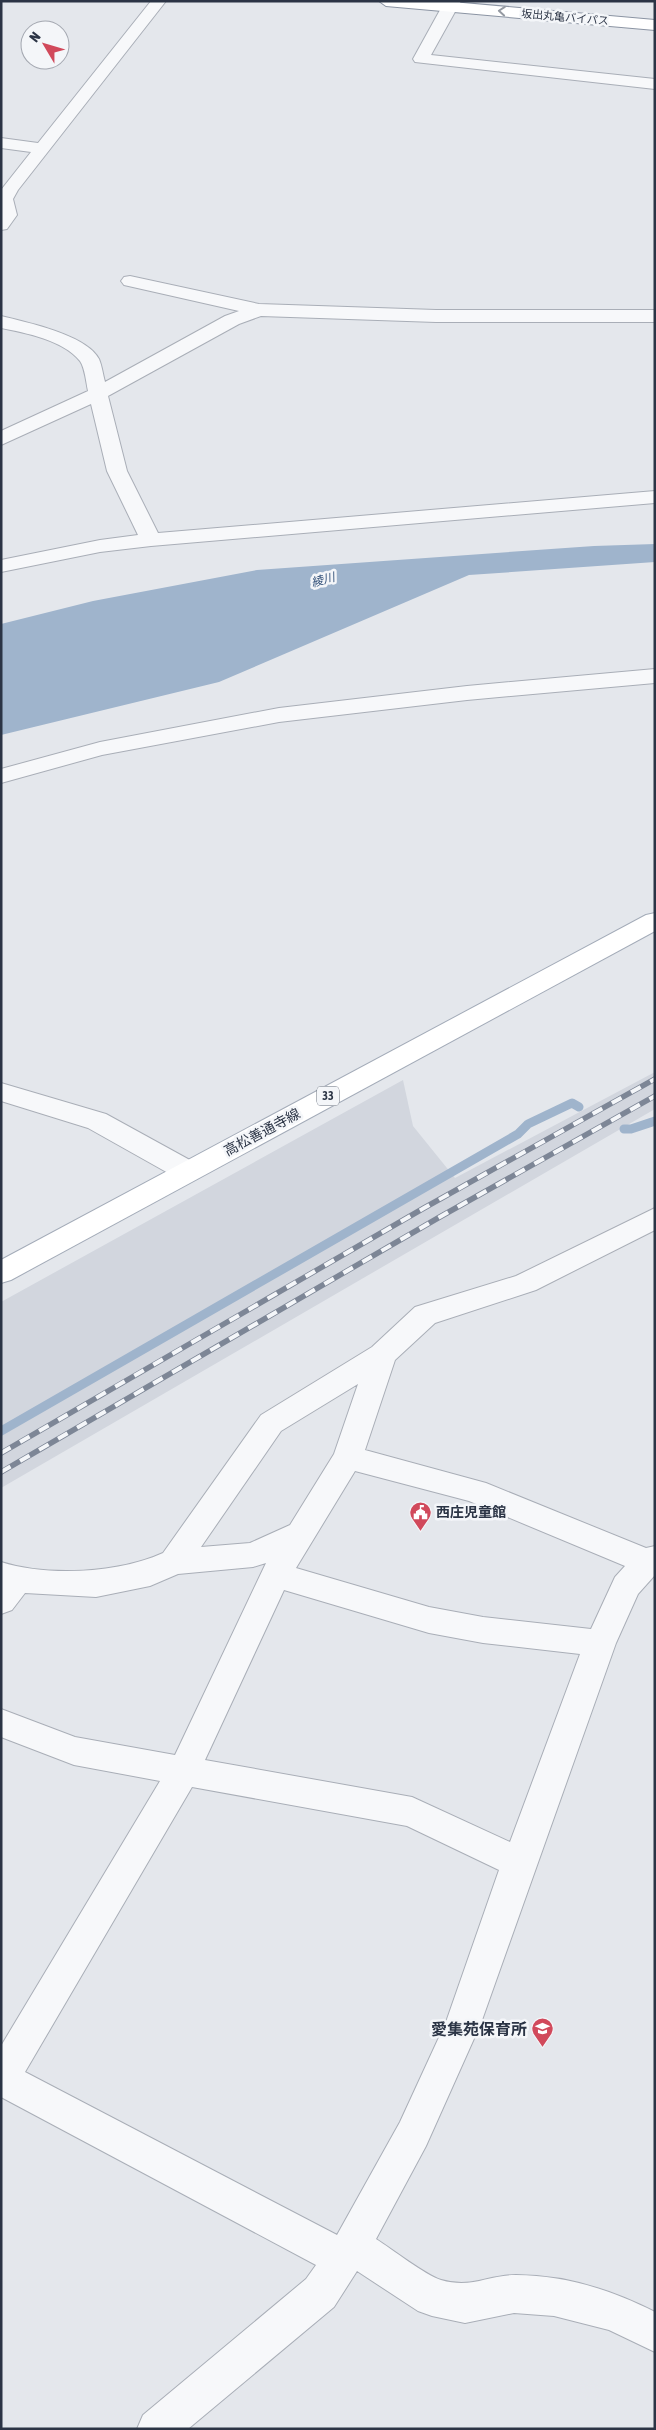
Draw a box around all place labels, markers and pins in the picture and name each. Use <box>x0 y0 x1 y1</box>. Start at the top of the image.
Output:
public building icon: 西庄児童館 <box>408 1500 432 1531</box>
place label: 西庄児童館 <box>436 1504 506 1520</box>
school or university icon: 愛集苑保育所 <box>531 2017 555 2048</box>
place label: 愛集苑保育所 <box>431 2020 527 2038</box>

